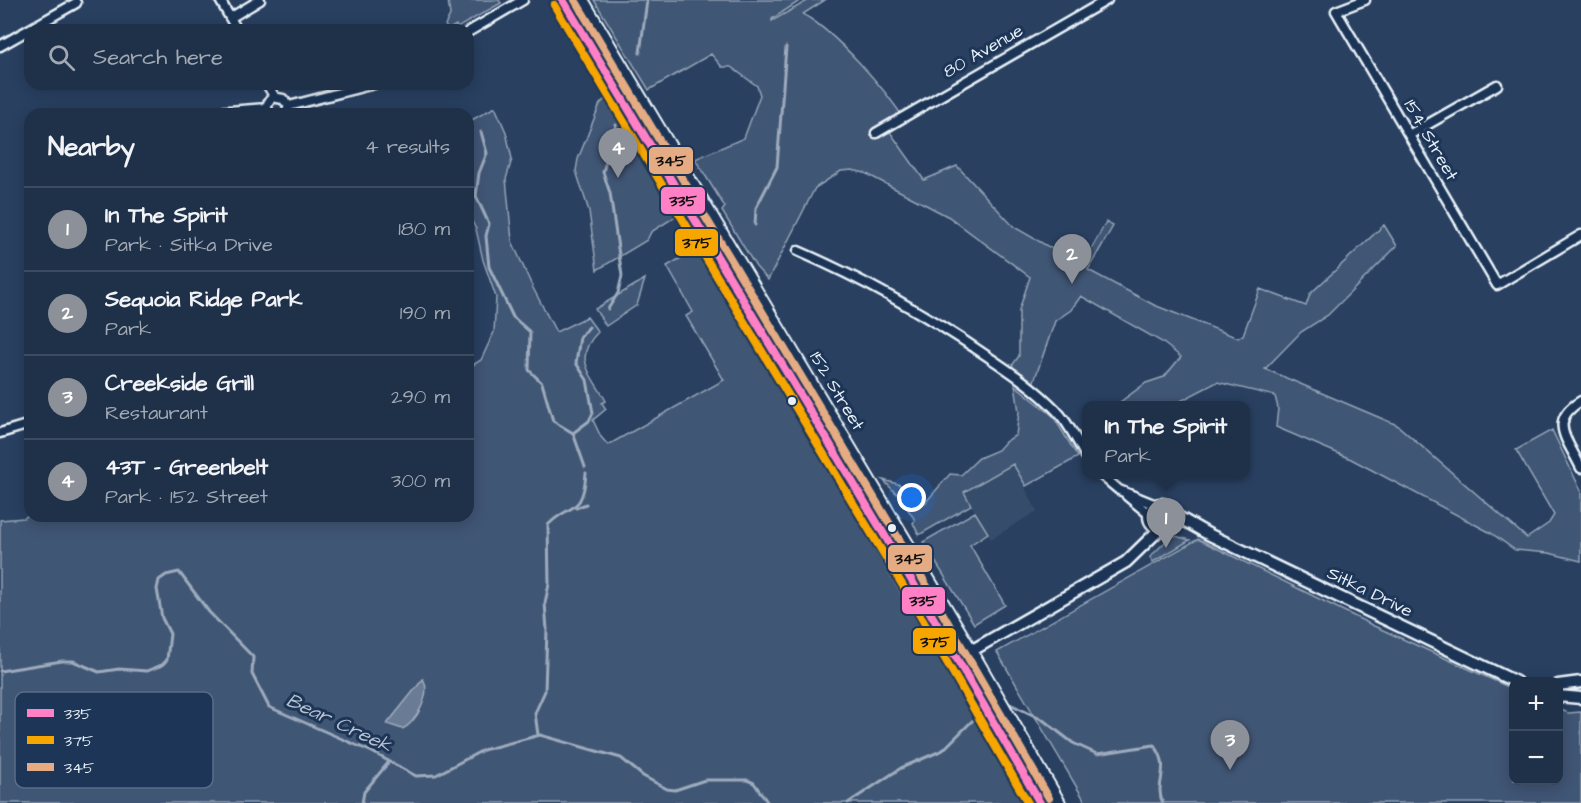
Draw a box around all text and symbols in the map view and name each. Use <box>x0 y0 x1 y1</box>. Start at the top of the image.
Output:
street label: 80 Avenue <box>938 18 1028 84</box>
search box <box>24 24 474 90</box>
icon: search <box>45 41 78 74</box>
text: Search here <box>93 42 223 73</box>
street label: 154 Street <box>1398 95 1465 186</box>
pin: 4 <box>598 128 638 178</box>
text: Nearby <box>48 129 135 165</box>
text: 4 results <box>365 133 450 161</box>
line badge: 345 <box>648 146 694 175</box>
text: 345 <box>655 150 687 172</box>
line badge: 335 <box>660 186 706 215</box>
text: 335 <box>668 190 697 212</box>
text: In The Spirit <box>105 200 228 231</box>
text: 1 <box>66 215 69 243</box>
text: 180 m <box>398 215 450 243</box>
line badge: 375 <box>674 228 719 257</box>
text: Park · Sitka Drive <box>105 231 273 259</box>
text: 375 <box>681 232 712 254</box>
pin: 2 <box>1052 234 1092 284</box>
text: Sequoia Ridge Park <box>105 284 302 315</box>
text: 2 <box>62 299 73 327</box>
text: 190 m <box>400 299 450 327</box>
text: Park <box>105 315 151 343</box>
street label: 152 Street <box>804 347 871 436</box>
text: Creekside Grill <box>105 368 254 399</box>
text: 3 <box>62 383 73 411</box>
text: 290 m <box>391 383 450 411</box>
unlabelled marker <box>786 395 798 407</box>
text: Restaurant <box>105 399 208 427</box>
popup <box>1082 401 1250 479</box>
text: In The Spirit <box>1105 411 1227 442</box>
text: Park <box>1105 442 1151 470</box>
text: 43T - Greenbelt <box>105 452 268 483</box>
text: 4 <box>61 467 74 495</box>
text: 300 m <box>391 467 450 495</box>
text: Park · 152 Street <box>105 483 268 511</box>
your location <box>897 483 926 512</box>
pin: 1 <box>1146 498 1186 548</box>
unlabelled marker <box>886 522 898 534</box>
line badge: 345 <box>887 544 933 573</box>
text: 345 <box>894 548 926 570</box>
street label: Sitka Drive <box>1323 561 1417 624</box>
line badge: 335 <box>901 586 946 615</box>
text: 335 <box>908 590 937 612</box>
line badge: 375 <box>912 627 957 655</box>
text: 375 <box>919 631 950 653</box>
map controls <box>1509 677 1563 785</box>
button: + <box>1509 677 1563 731</box>
water label: Bear Creek <box>282 686 397 760</box>
legend <box>15 692 213 788</box>
text: 335 <box>64 703 92 725</box>
pin: 3 <box>1210 720 1250 770</box>
text: 375 <box>64 730 94 752</box>
button: − <box>1509 731 1563 785</box>
text: 345 <box>64 757 95 779</box>

